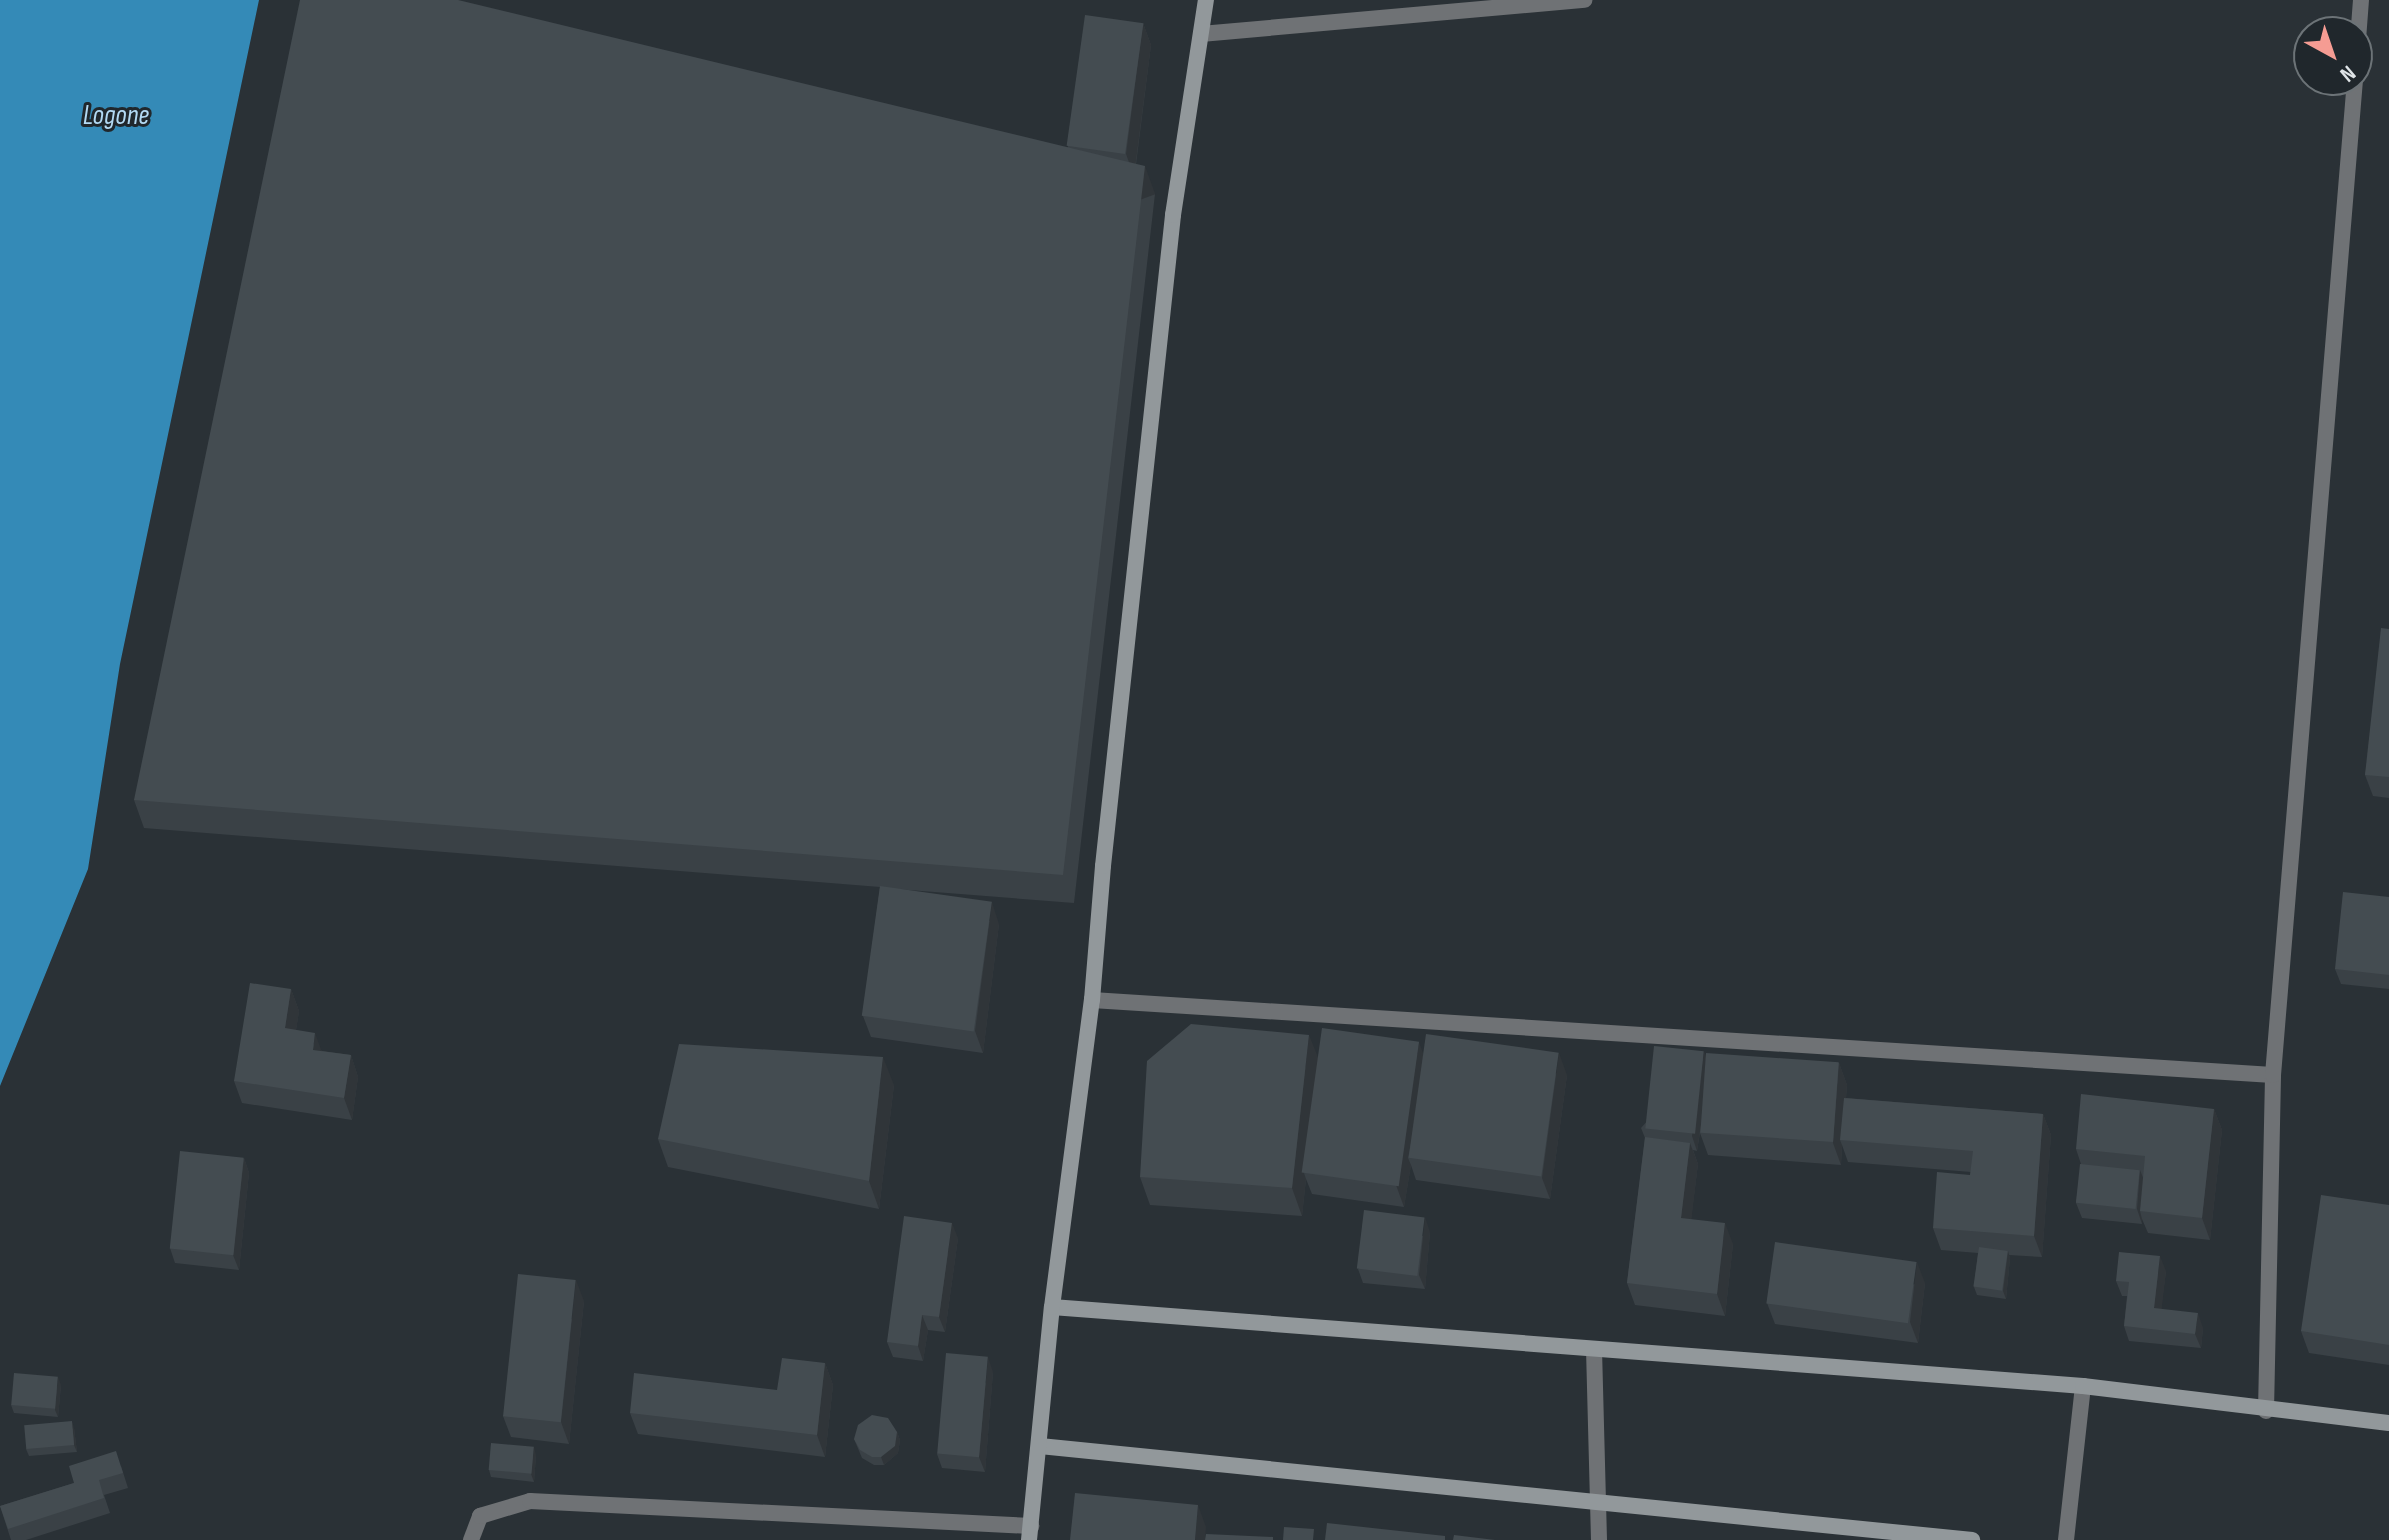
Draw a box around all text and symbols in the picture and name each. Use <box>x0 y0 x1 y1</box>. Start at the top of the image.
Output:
north arrow <box>2293 16 2373 96</box>
text: N <box>2334 59 2361 87</box>
water label: Logone <box>83 99 149 133</box>

